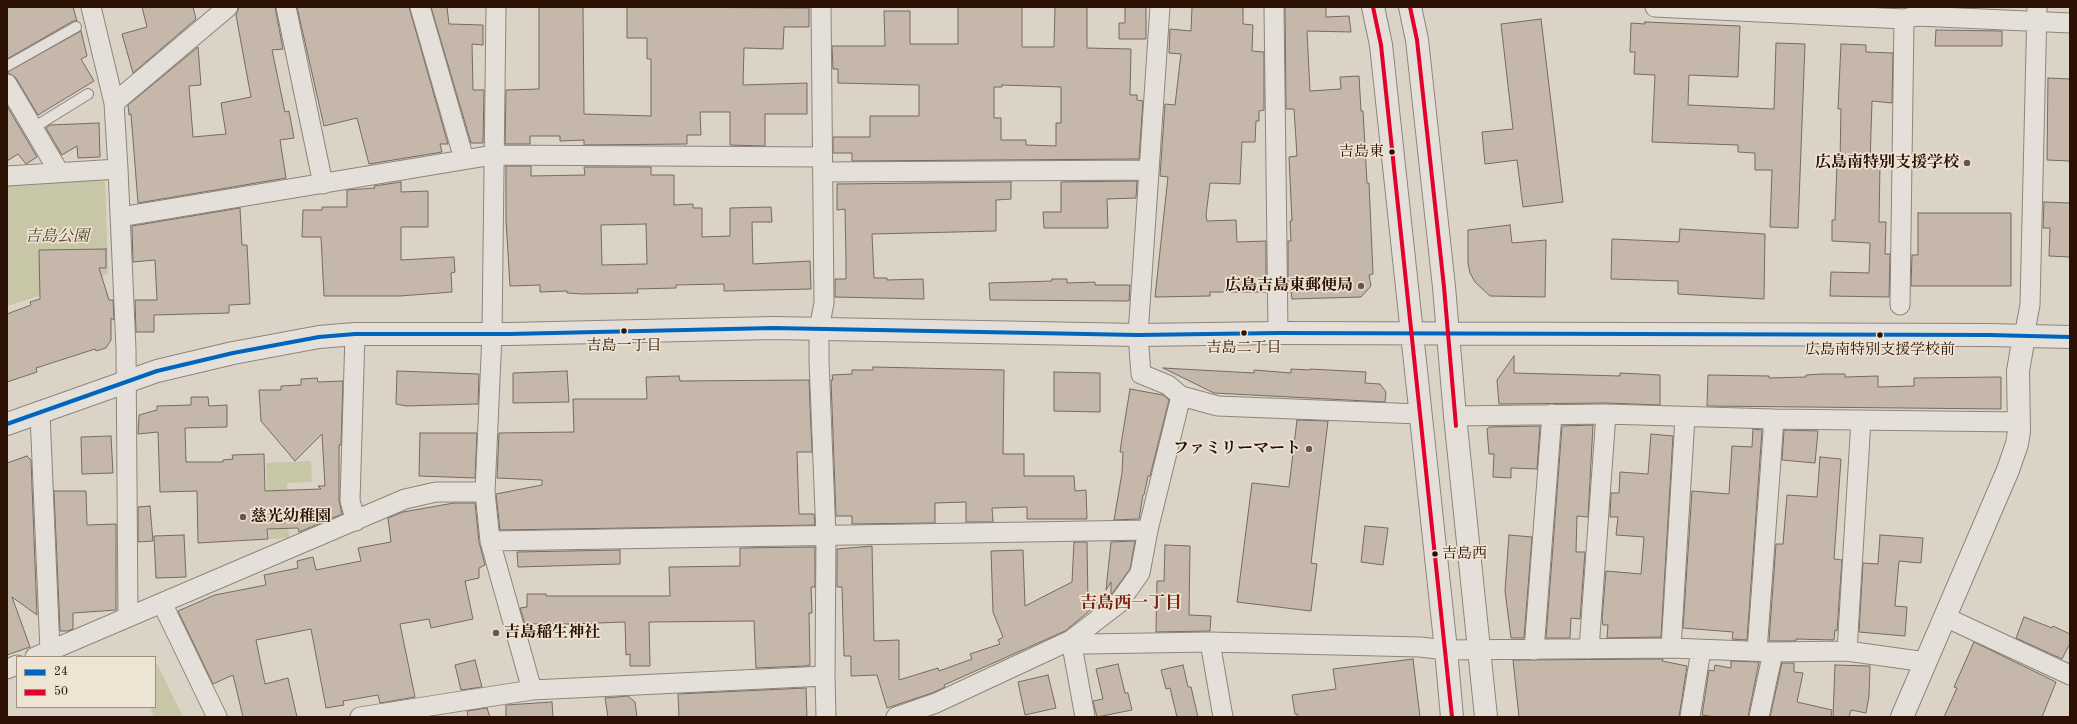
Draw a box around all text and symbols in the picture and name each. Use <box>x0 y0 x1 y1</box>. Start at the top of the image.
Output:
place label: 吉島東 <box>1339 143 1384 161</box>
marker: 吉島東 <box>1387 147 1397 157</box>
place label: 広島南特別支援学校 <box>1815 153 1959 173</box>
marker: 広島南特別支援学校 <box>1962 158 1972 168</box>
park label: 吉島公園 <box>25 227 89 247</box>
place label: 広島吉島東郵便局 <box>1225 276 1353 296</box>
marker: 広島吉島東郵便局 <box>1356 281 1366 291</box>
marker: 吉島一丁目 <box>619 326 629 336</box>
marker: 吉島二丁目 <box>1239 328 1249 338</box>
marker: 広島南特別支援学校前 <box>1875 330 1885 340</box>
place label: 吉島一丁目 <box>587 337 661 355</box>
place label: 吉島二丁目 <box>1207 339 1281 357</box>
place label: 広島南特別支援学校前 <box>1805 341 1955 359</box>
place label: ファミリーマート <box>1173 439 1301 459</box>
marker: ファミリーマート <box>1304 444 1314 454</box>
place label: 慈光幼稚園 <box>251 507 331 527</box>
marker: 慈光幼稚園 <box>238 512 248 522</box>
place label: 吉島西 <box>1442 545 1487 563</box>
marker: 吉島西 <box>1430 549 1440 559</box>
district label: 吉島西一丁目 <box>1080 594 1182 614</box>
place label: 吉島稲生神社 <box>504 623 600 643</box>
marker: 吉島稲生神社 <box>491 628 501 638</box>
legend <box>16 656 156 708</box>
text: 24 <box>54 666 68 678</box>
text: 50 <box>54 686 68 698</box>

